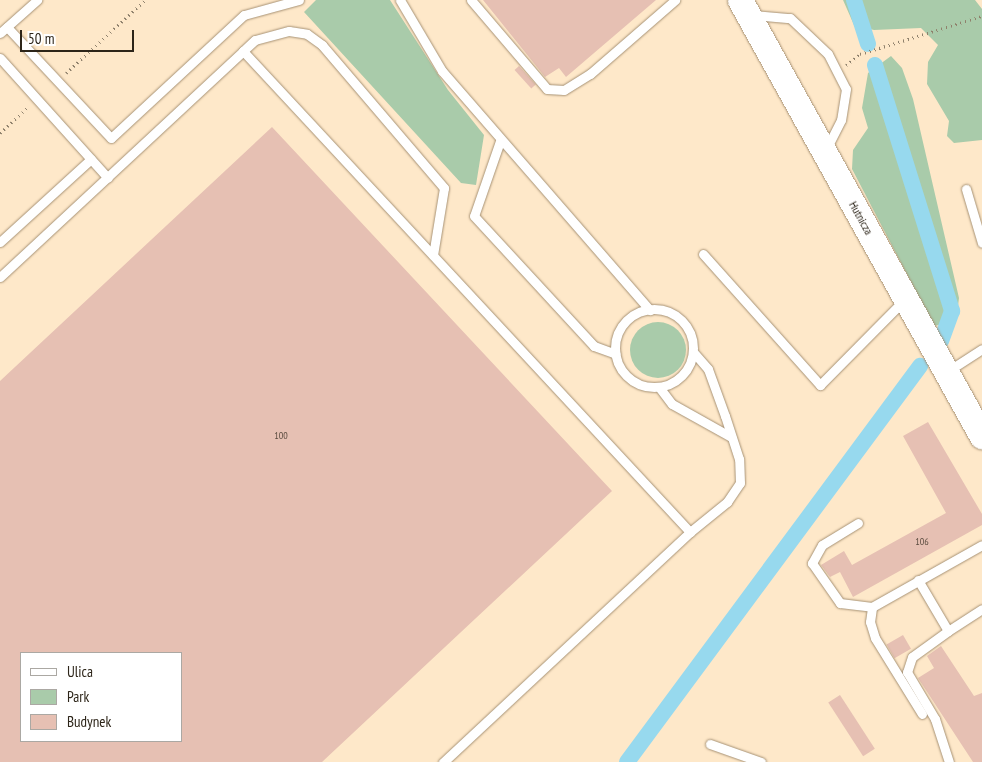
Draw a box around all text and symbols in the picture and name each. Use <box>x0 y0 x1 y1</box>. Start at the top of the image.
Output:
scale bar <box>22 20 136 52</box>
text: 50 m <box>28 29 54 48</box>
street label: Hutnicza <box>846 199 876 237</box>
house number: 100 <box>274 430 288 442</box>
house number: 106 <box>915 536 929 548</box>
legend <box>20 652 182 742</box>
text: Ulica <box>67 662 93 681</box>
text: Park <box>67 687 89 706</box>
text: Budynek <box>67 712 111 731</box>

